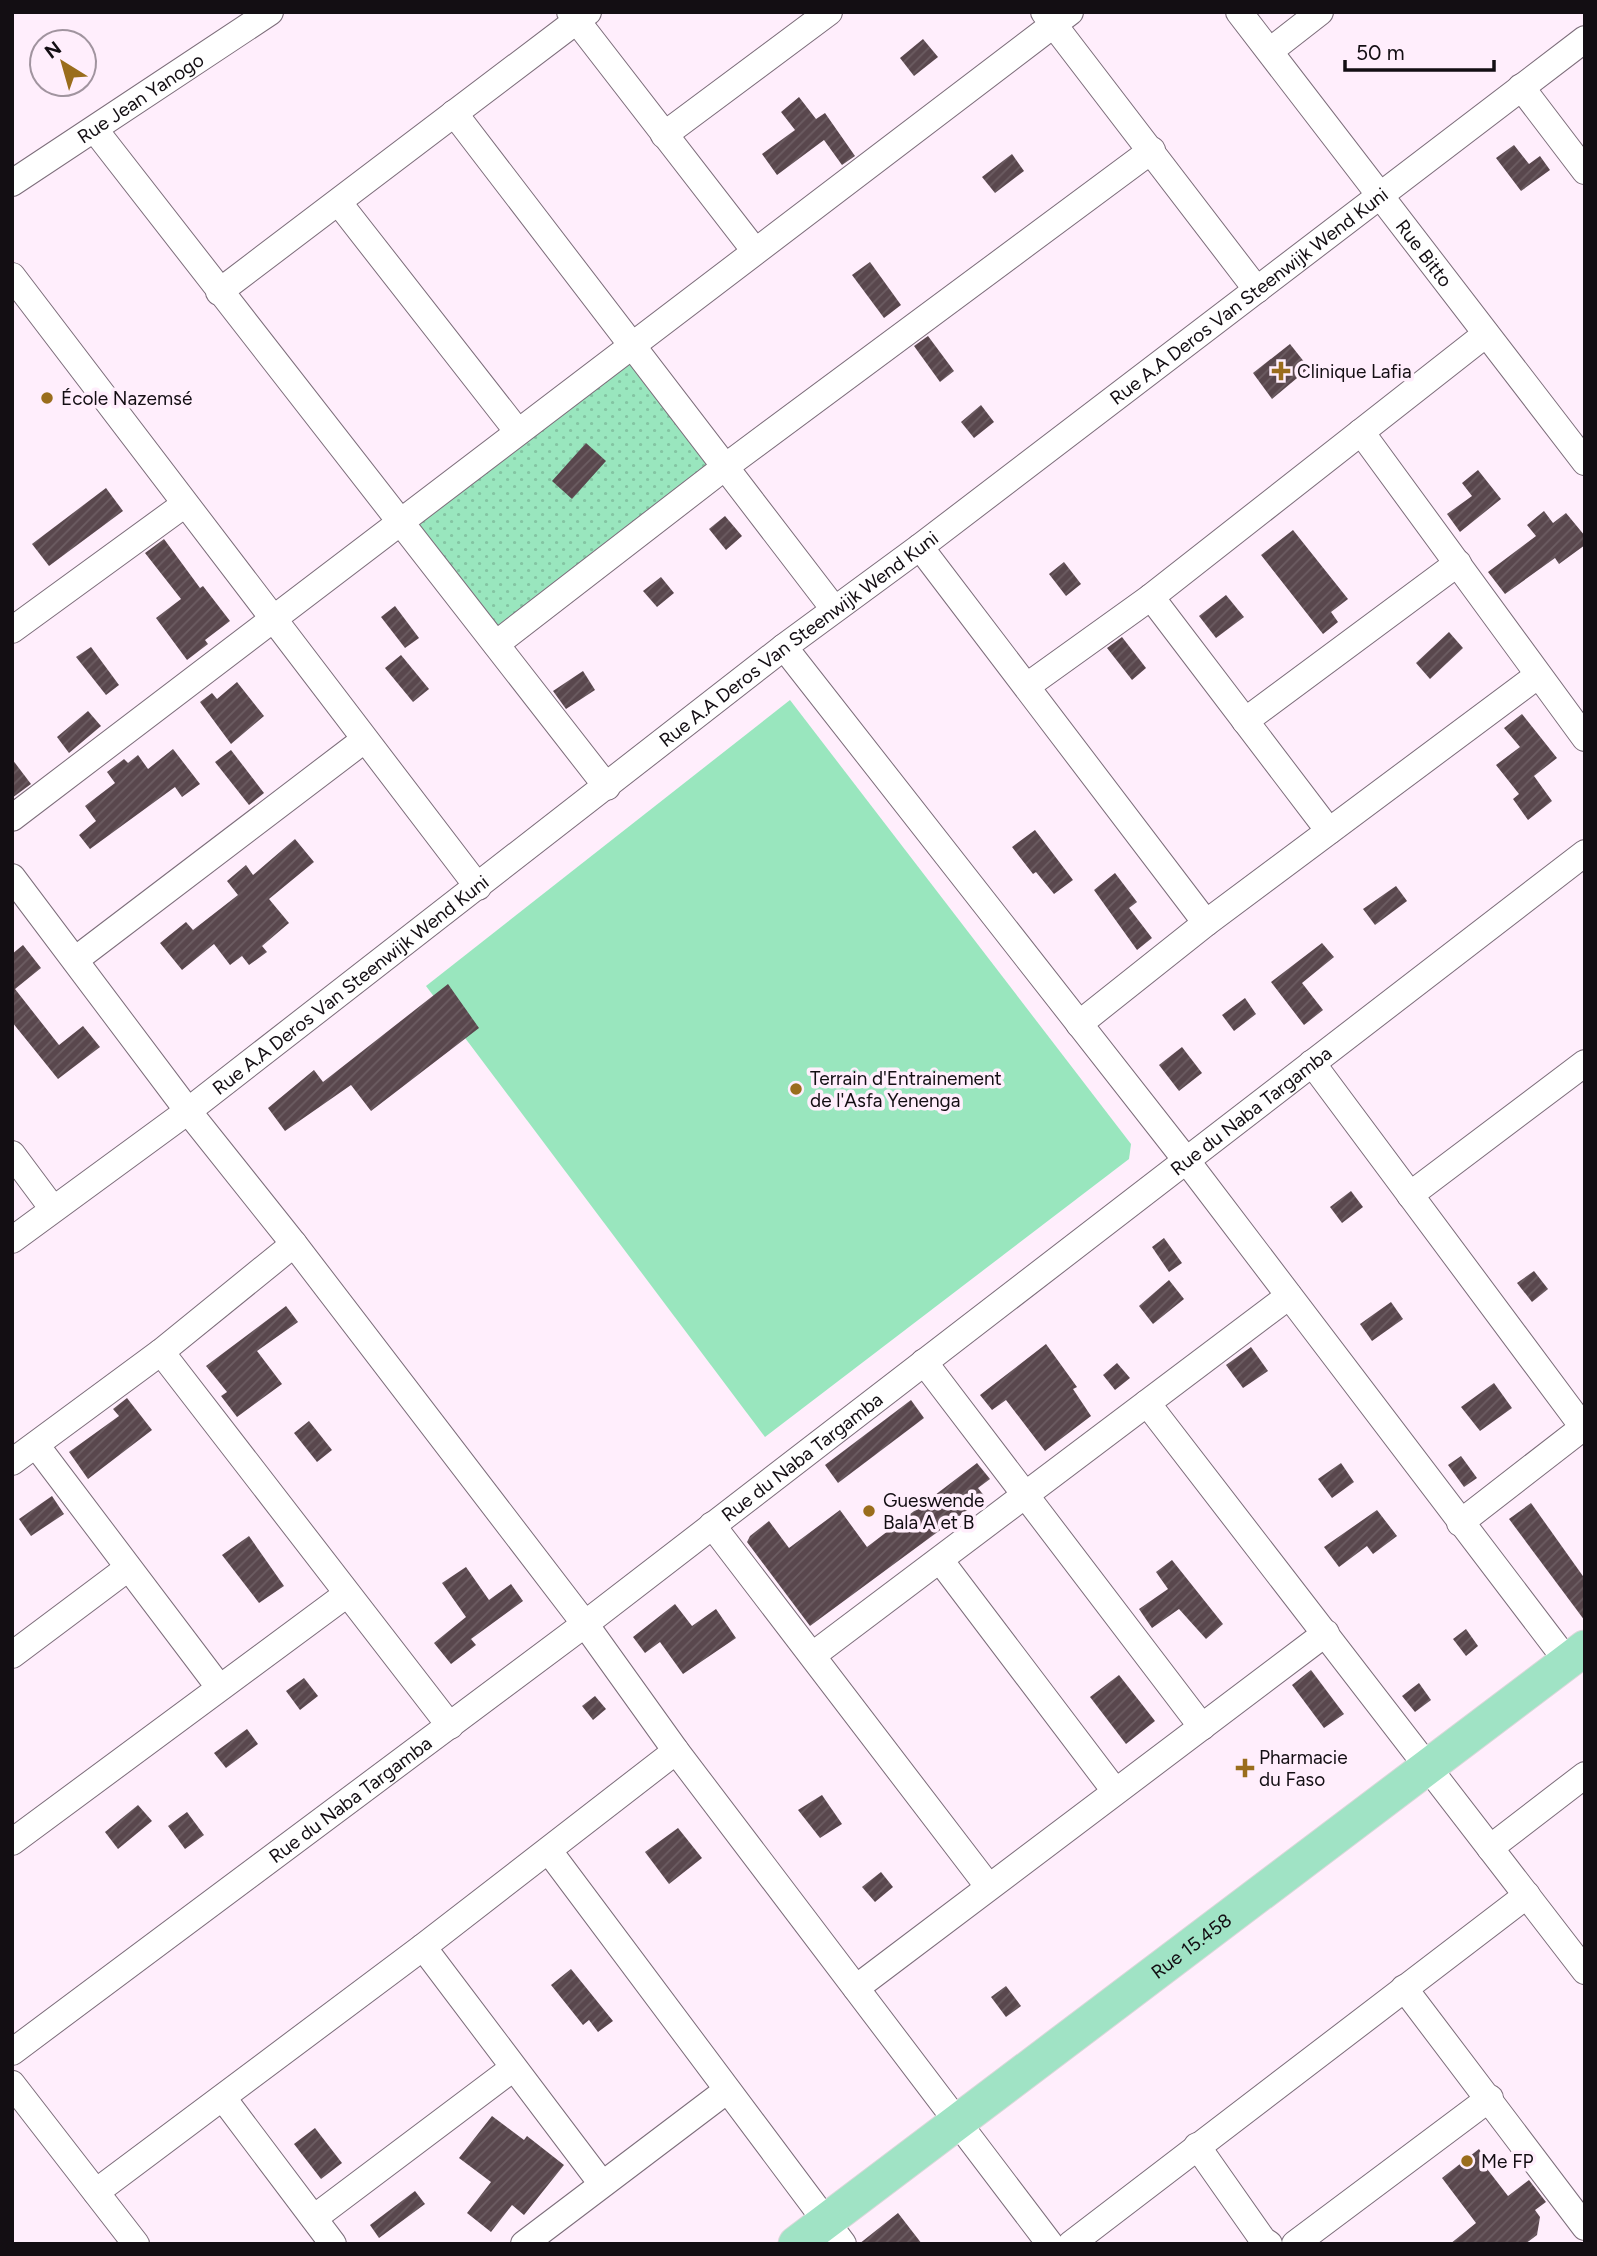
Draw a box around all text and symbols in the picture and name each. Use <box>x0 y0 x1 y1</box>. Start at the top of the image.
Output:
north arrow <box>28 28 98 98</box>
scale bar <box>1345 28 1494 72</box>
text: N <box>40 36 66 63</box>
text: 50 m <box>1356 40 1405 65</box>
street label: Rue Jean Yanogo <box>73 48 208 148</box>
street label: Rue A.A Deros Van Steenwijk Wend Kuni <box>1105 183 1393 410</box>
street label: Rue Bitto <box>1391 215 1457 292</box>
place label: Clinique Lafia <box>1297 360 1412 383</box>
marker: Clinique Lafia <box>1271 361 1291 381</box>
place label: École Nazemsé <box>61 387 192 410</box>
marker: École Nazemsé <box>39 390 55 406</box>
street label: Rue A.A Deros Van Steenwijk Wend Kuni <box>655 526 943 752</box>
street label: Rue A.A Deros Van Steenwijk Wend Kuni <box>208 870 493 1100</box>
street label: Rue du Naba Targamba <box>1166 1042 1336 1180</box>
place label: Terrain d'Entrainement de l'Asfa Yenenga <box>810 1067 1002 1112</box>
marker: Terrain d'Entrainement de l'Asfa Yenenga <box>788 1081 804 1097</box>
street label: Rue du Naba Targamba <box>717 1388 887 1527</box>
place label: Gueswende Bala A et B <box>883 1489 984 1534</box>
marker: Gueswende Bala A et B <box>861 1503 877 1519</box>
street label: Rue du Naba Targamba <box>264 1732 436 1868</box>
place label: Pharmacie du Faso <box>1259 1746 1348 1791</box>
marker: Pharmacie du Faso <box>1237 1760 1253 1776</box>
street label: Rue 15.458 <box>1147 1908 1236 1984</box>
place label: Me FP <box>1481 2150 1533 2173</box>
marker: Me FP <box>1459 2153 1475 2169</box>

